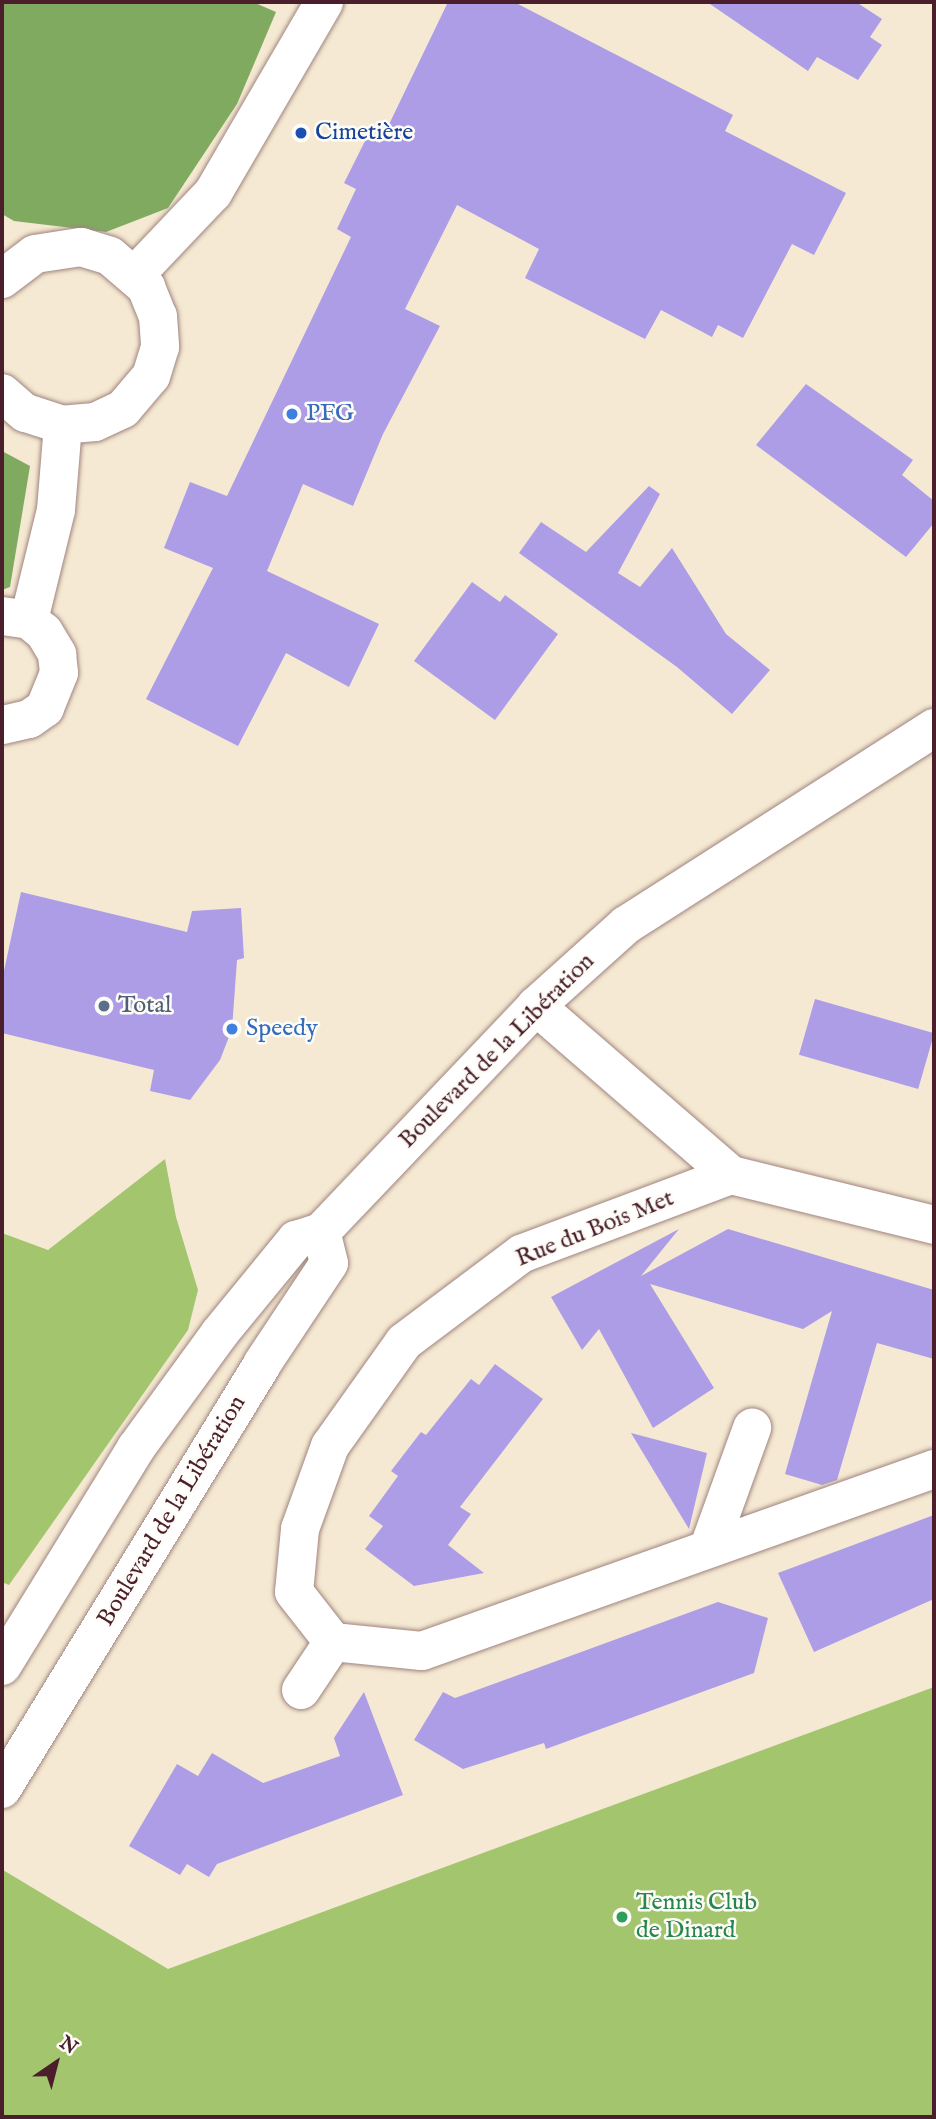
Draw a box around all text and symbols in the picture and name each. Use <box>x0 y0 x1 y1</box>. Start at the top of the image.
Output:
place label: Cimetière <box>315 119 413 147</box>
marker: Cimetière <box>293 125 309 141</box>
place label: PFG <box>306 400 354 428</box>
marker: PFG <box>284 406 300 422</box>
street label: Boulevard de la Libération <box>393 947 601 1155</box>
place label: Total <box>118 992 171 1020</box>
marker: Total <box>96 998 112 1014</box>
place label: Speedy <box>246 1015 318 1043</box>
marker: Speedy <box>224 1021 240 1037</box>
street label: Rue du Bois Met <box>512 1184 678 1274</box>
street label: Boulevard de la Libération <box>92 1390 252 1632</box>
place label: Tennis Club de Dinard <box>636 1889 757 1945</box>
marker: Tennis Club de Dinard <box>614 1909 630 1925</box>
north arrow <box>21 2028 91 2098</box>
text: N <box>54 2031 82 2060</box>

